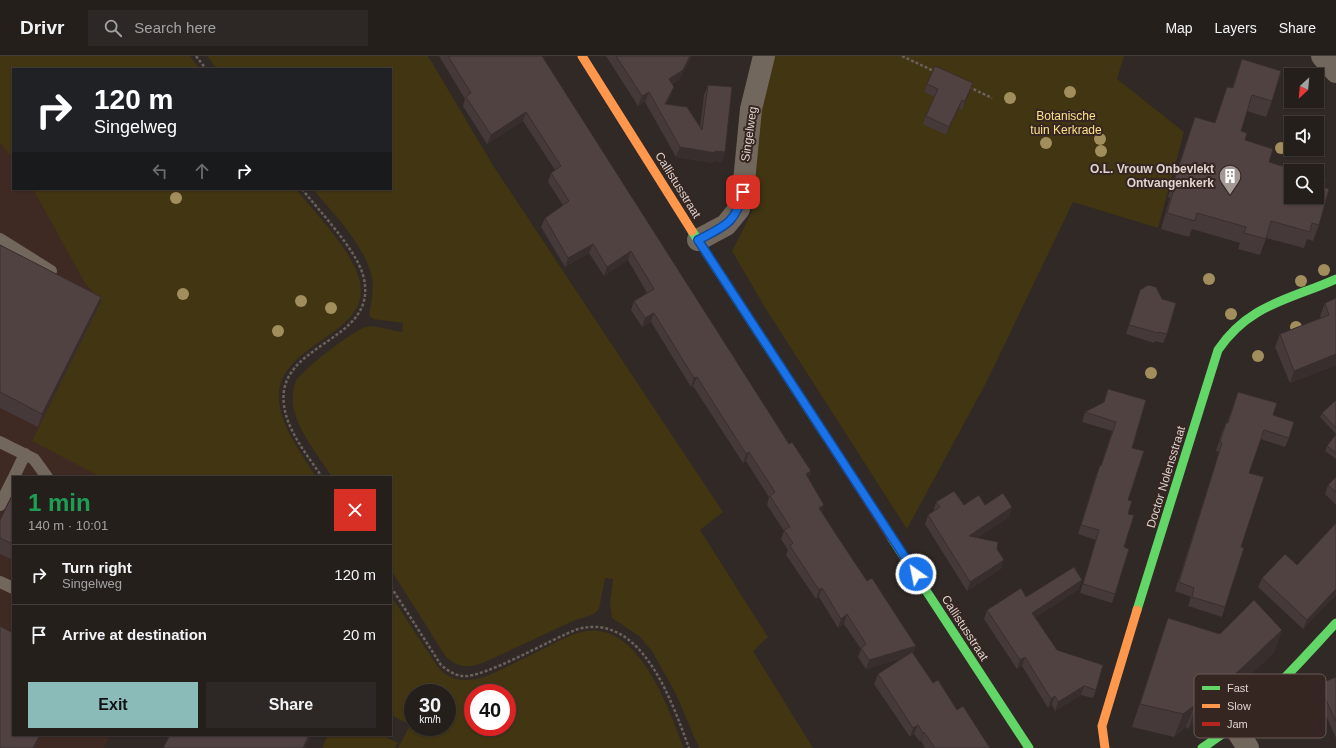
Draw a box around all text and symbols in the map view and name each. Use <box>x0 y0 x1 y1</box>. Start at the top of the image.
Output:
search box <box>88 10 368 46</box>
text: Drivr <box>20 17 64 38</box>
icon: search <box>102 17 124 39</box>
text: Search here <box>134 19 216 36</box>
text: Map <box>1165 20 1193 36</box>
text: Layers <box>1215 20 1257 36</box>
text: Share <box>1279 20 1316 36</box>
north arrow <box>1284 68 1324 108</box>
map controls <box>1284 68 1324 204</box>
icon: right <box>28 84 80 136</box>
text: 120 m <box>94 84 173 115</box>
street label: Singelweg <box>738 106 760 162</box>
park label: Botanische tuin Kerkrade <box>1030 109 1102 137</box>
button: sound <box>1284 116 1324 156</box>
text: Singelweg <box>94 117 177 137</box>
street label: Callistusstraat <box>652 149 704 221</box>
icon: left <box>149 160 171 182</box>
icon: ahead <box>191 160 213 182</box>
icon: right <box>233 160 255 182</box>
place label: O.L. Vrouw Onbevlekt Ontvangenkerk <box>1090 162 1214 190</box>
building icon: O.L. Vrouw Onbevlekt Ontvangenkerk <box>1217 163 1243 196</box>
button: search <box>1284 164 1324 204</box>
pin <box>726 175 760 209</box>
icon: arrive <box>732 181 754 203</box>
street label: Doctor Nolensstraat <box>1144 424 1188 530</box>
text: 1 min <box>28 489 91 516</box>
button: close <box>334 489 376 531</box>
text: 140 m · 10:01 <box>28 518 108 533</box>
position arrow <box>895 553 937 595</box>
text: Turn right <box>62 559 132 576</box>
icon: right <box>28 564 50 586</box>
text: 120 m <box>334 566 376 583</box>
text: Singelweg <box>62 576 122 591</box>
street label: Callistusstraat <box>939 593 992 664</box>
icon: arrive <box>28 624 50 646</box>
text: Arrive at destination <box>62 626 207 643</box>
text: 20 m <box>343 626 376 643</box>
legend <box>1194 674 1326 738</box>
button: Exit <box>28 682 198 728</box>
button: Share <box>206 682 376 728</box>
text: Fast <box>1227 682 1248 694</box>
speed limit sign: 40 <box>464 684 516 736</box>
text: 30 <box>419 694 441 716</box>
text: Slow <box>1227 700 1251 712</box>
text: km/h <box>419 714 441 725</box>
text: Jam <box>1227 718 1248 730</box>

